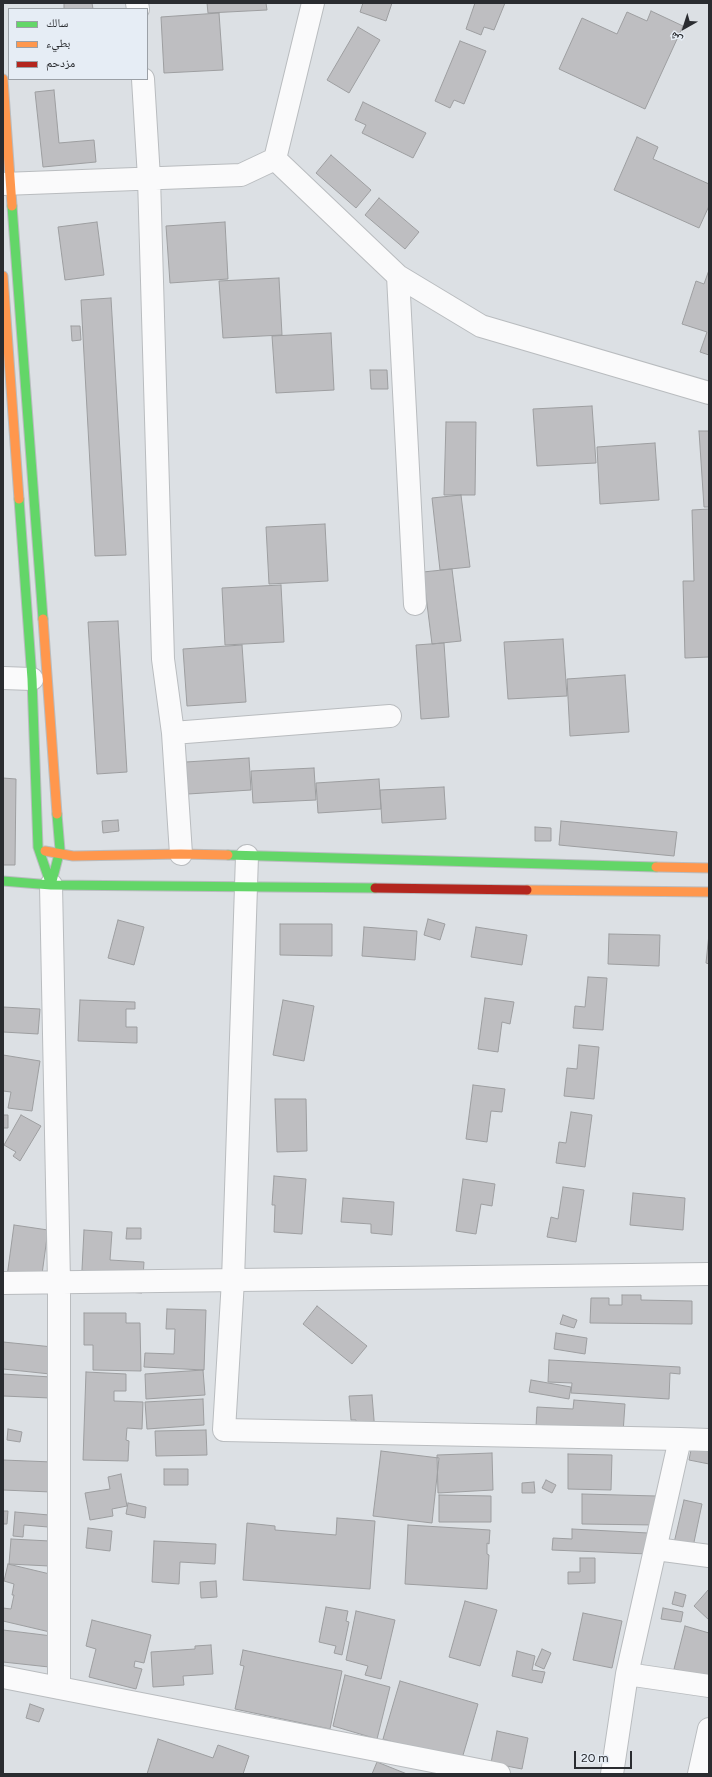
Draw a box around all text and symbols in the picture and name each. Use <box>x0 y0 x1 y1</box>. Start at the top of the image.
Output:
legend <box>8 8 148 80</box>
north arrow <box>664 8 704 48</box>
text: سالك <box>46 16 68 30</box>
text: ش <box>668 29 685 46</box>
text: بطيء <box>46 36 70 50</box>
text: مزدحم <box>46 56 75 70</box>
scale bar <box>576 1743 634 1769</box>
text: 20 m <box>581 1751 609 1765</box>

